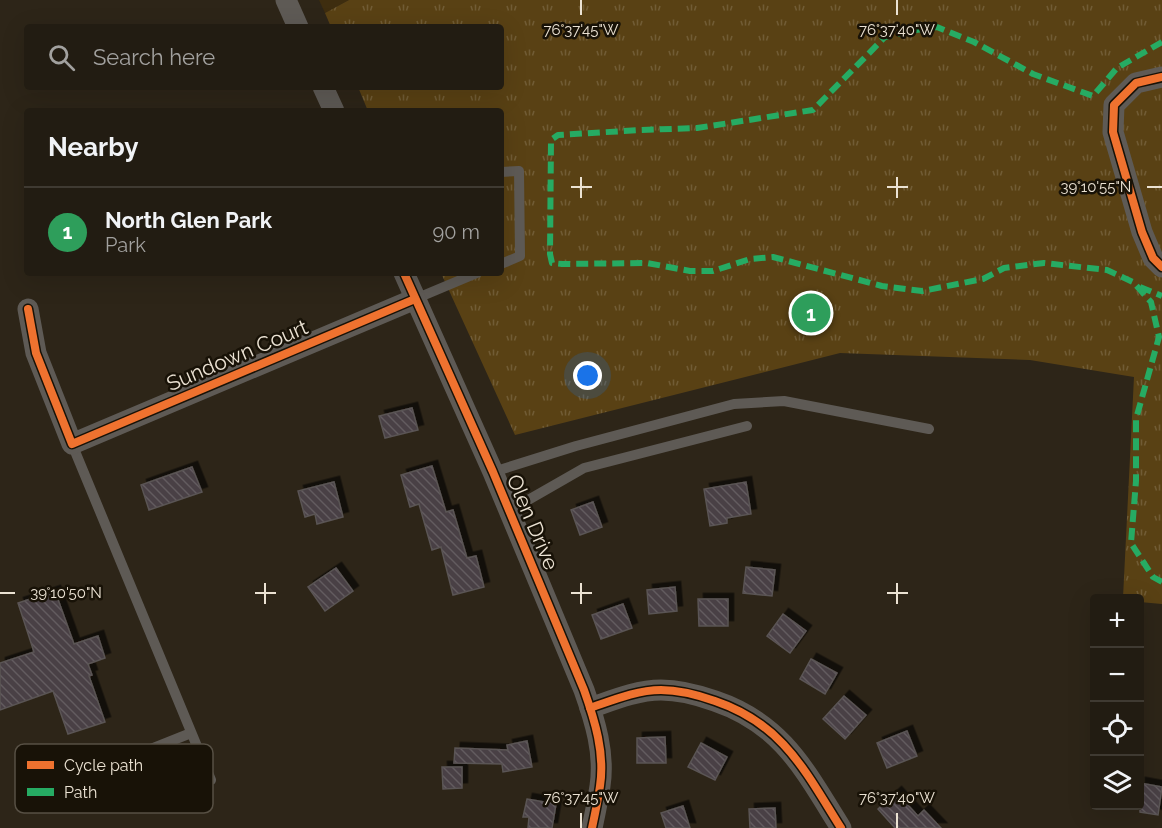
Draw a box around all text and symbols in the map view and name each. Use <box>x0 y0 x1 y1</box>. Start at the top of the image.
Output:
text: 76°37'45"W <box>544 21 619 39</box>
text: 76°37'40"W <box>859 21 935 39</box>
search box <box>24 24 504 90</box>
icon: search <box>45 41 78 74</box>
text: Search here <box>93 44 215 70</box>
text: Nearby <box>48 132 138 162</box>
text: 39°10'55"N <box>1061 178 1131 196</box>
text: North Glen Park <box>105 207 272 233</box>
text: 1 <box>63 220 72 244</box>
text: 90 m <box>433 220 480 244</box>
text: Park <box>105 233 146 257</box>
pin: 1 <box>792 290 830 336</box>
street label: Sundown Court <box>163 314 311 396</box>
your location <box>573 361 602 390</box>
street label: Olen Drive <box>502 470 564 574</box>
text: 39°10'50"N <box>30 584 102 602</box>
map controls <box>1090 594 1144 810</box>
button: + <box>1090 594 1144 648</box>
button: − <box>1090 648 1144 702</box>
button: locate <box>1090 702 1144 756</box>
legend <box>15 744 213 813</box>
text: Cycle path <box>64 756 143 775</box>
button: layers <box>1090 756 1144 810</box>
text: Path <box>64 783 97 802</box>
text: 76°37'45"W <box>544 789 619 807</box>
text: 76°37'40"W <box>859 789 935 807</box>

